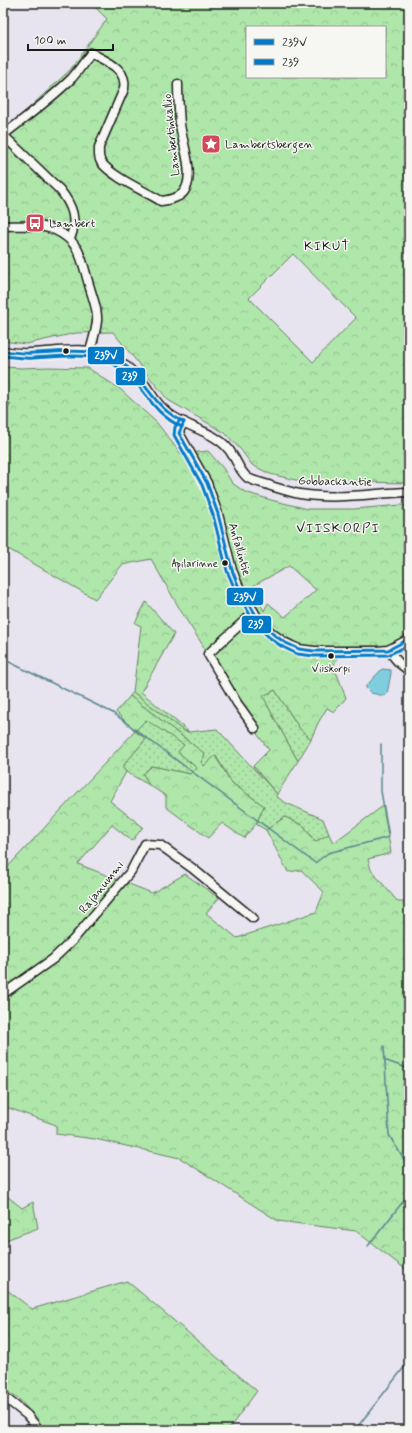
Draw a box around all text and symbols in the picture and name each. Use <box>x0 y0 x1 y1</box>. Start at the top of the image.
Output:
scale bar <box>28 26 113 52</box>
legend <box>246 26 386 78</box>
text: 100 m <box>34 33 66 49</box>
text: 239V <box>282 35 307 51</box>
text: 239 <box>282 55 299 71</box>
street label: Lambertinkallio <box>160 93 184 177</box>
place icon: Lambertsbergen <box>200 133 222 155</box>
place label: Lambertsbergen <box>225 137 314 154</box>
bus stop icon: Lambert <box>24 212 46 234</box>
place label: Lambert <box>49 216 96 232</box>
district label: KIKUT <box>304 238 350 255</box>
unlabelled marker <box>61 346 71 356</box>
line badge: 239V <box>87 346 125 365</box>
text: 239V <box>95 349 118 363</box>
line badge: 239 <box>115 367 146 386</box>
text: 239 <box>122 370 138 384</box>
street label: Gobbackantie <box>298 473 372 491</box>
district label: VIISKORPI <box>296 519 380 537</box>
street label: Anfallintie <box>224 521 254 578</box>
place label: Apilarinne <box>172 557 219 572</box>
marker: Apilarinne <box>220 558 230 568</box>
line badge: 239V <box>226 587 264 606</box>
text: 239V <box>234 591 257 605</box>
line badge: 239 <box>241 615 272 634</box>
text: 239 <box>248 618 264 632</box>
marker: Viiskorpi <box>326 651 336 661</box>
place label: Viiskorpi <box>312 662 351 676</box>
street label: Rajanummi <box>76 858 128 917</box>

